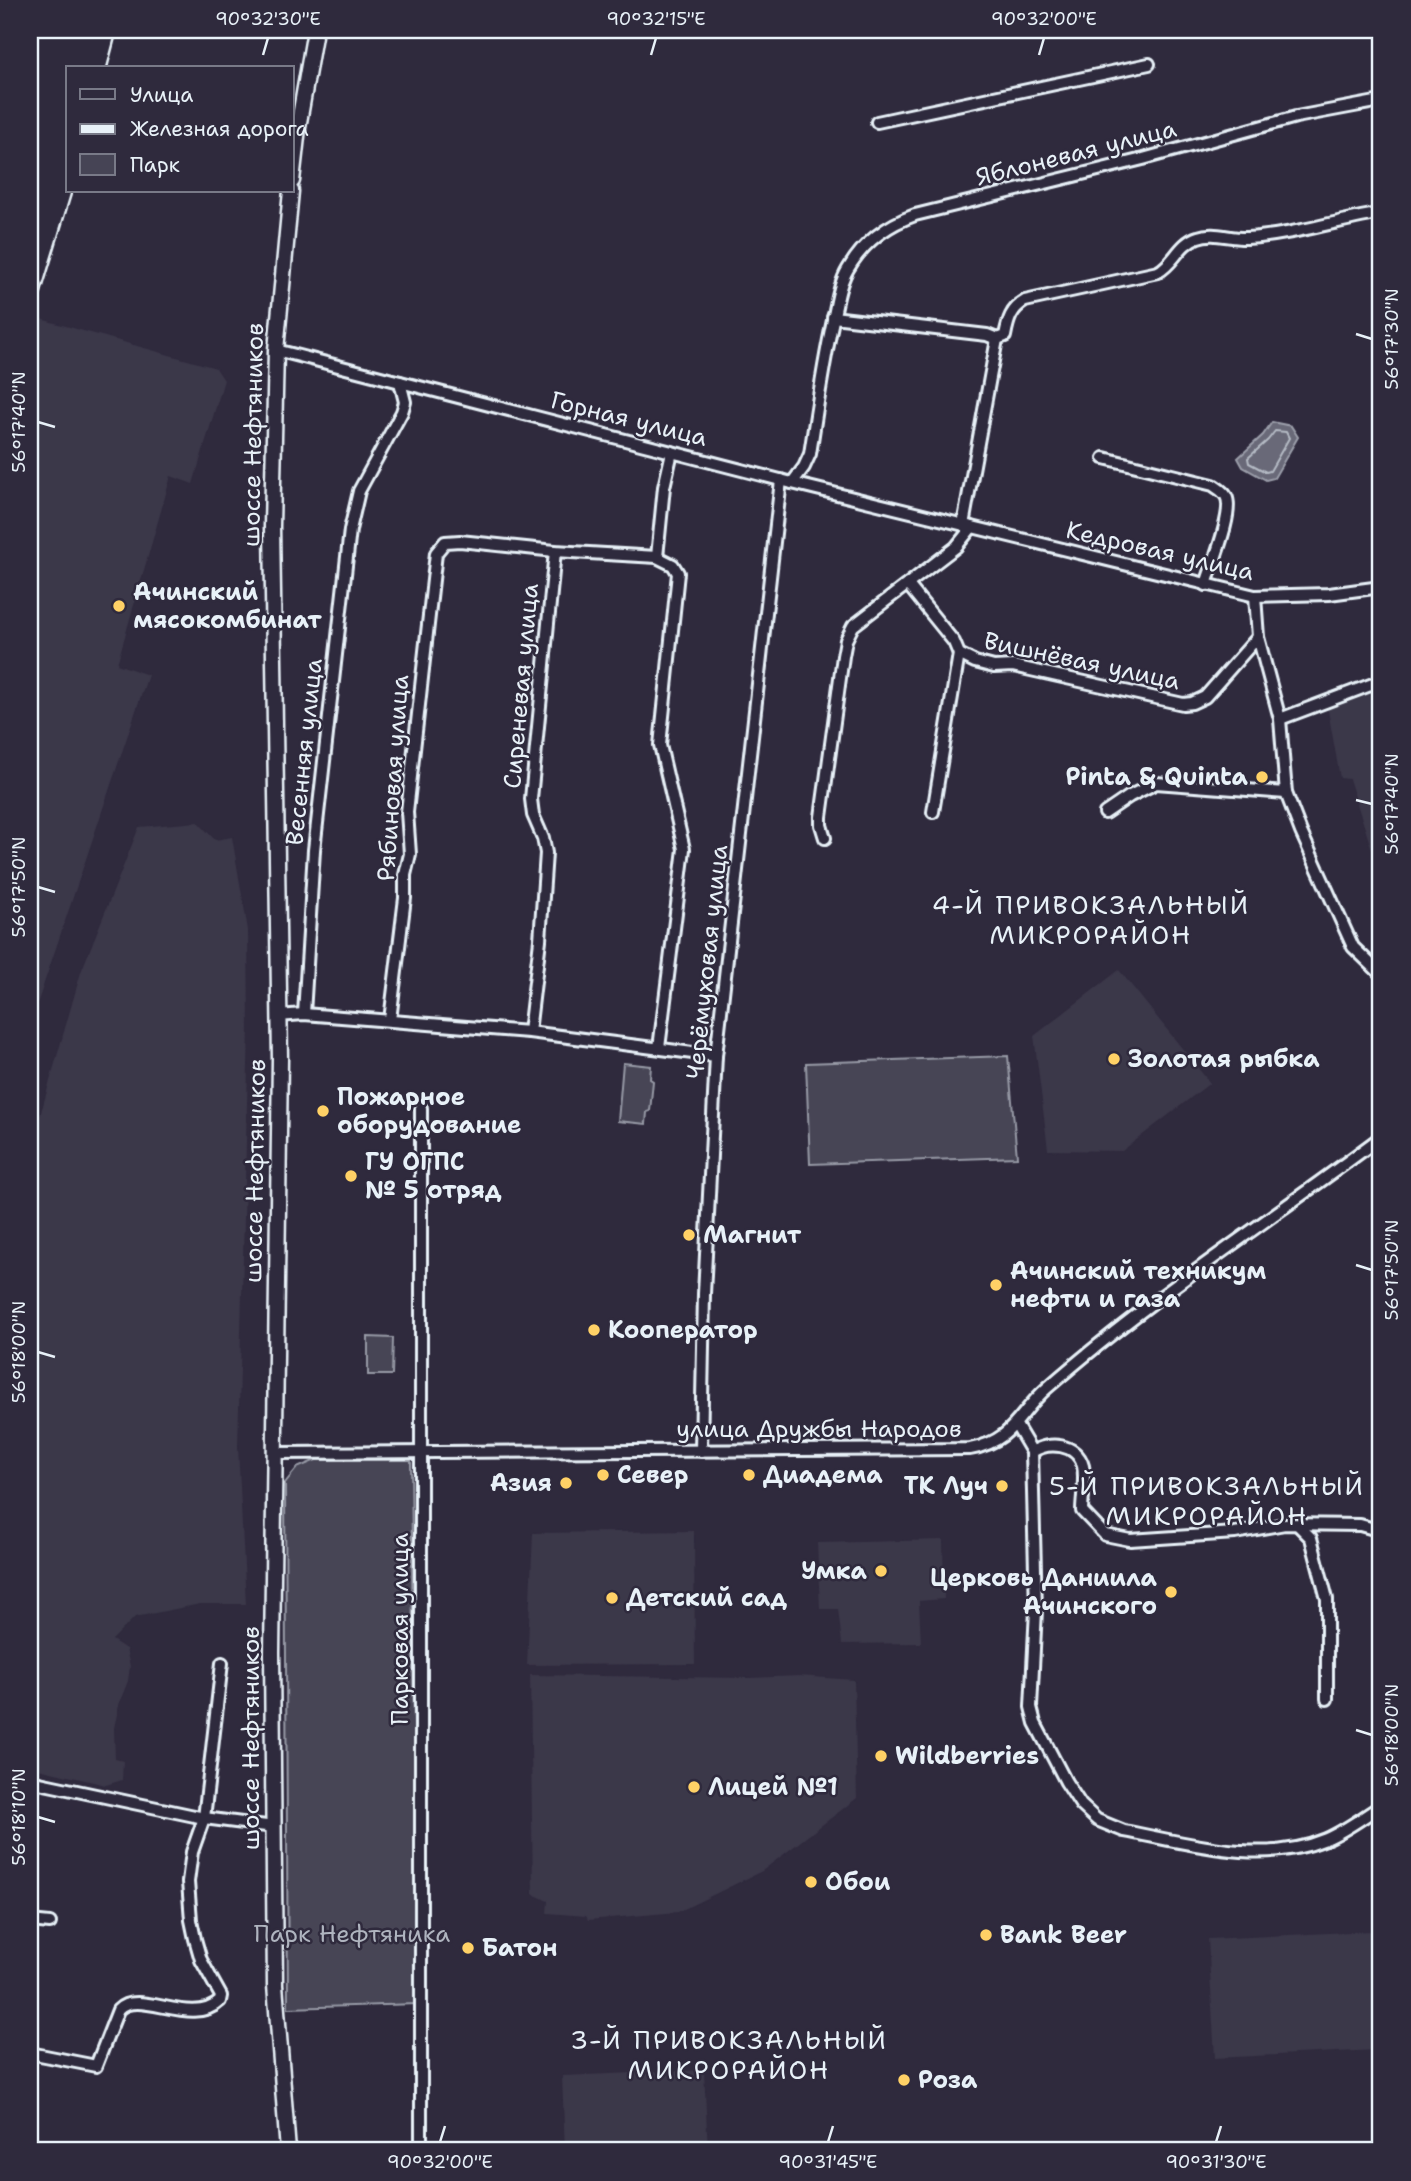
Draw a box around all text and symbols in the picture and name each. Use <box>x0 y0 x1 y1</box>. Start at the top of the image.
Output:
text: 90°32'30"E <box>215 7 321 31</box>
text: 90°32'15"E <box>606 7 706 31</box>
text: 90°32'00"E <box>991 7 1097 31</box>
legend <box>66 66 294 192</box>
text: Улица <box>130 81 193 109</box>
street label: Яблоневая улица <box>972 113 1180 193</box>
text: Железная дорога <box>130 115 309 143</box>
text: Парк <box>130 151 180 179</box>
text: 56°17'30"N <box>1380 288 1404 390</box>
street label: шоссе Нефтяников <box>235 323 271 547</box>
text: 56°17'40"N <box>7 371 31 473</box>
street label: Горная улица <box>547 384 711 454</box>
street label: Кедровая улица <box>1063 514 1257 588</box>
place label: Ачинский мясокомбинат <box>133 576 322 636</box>
street label: Сиреневая улица <box>496 582 546 790</box>
marker: Ачинский мясокомбинат <box>111 598 127 614</box>
street label: Вишнёвая улица <box>981 625 1183 697</box>
street label: Весенняя улица <box>278 657 330 847</box>
street label: Рябиновая улица <box>370 674 416 882</box>
text: 56°17'40"N <box>1380 753 1404 855</box>
place label: Pinta & Quinta <box>1065 761 1249 793</box>
marker: Pinta & Quinta <box>1254 769 1270 785</box>
text: 56°17'50"N <box>7 837 31 937</box>
street label: Черёмуховая улица <box>679 843 735 1081</box>
district label: 4-Й ПРИВОКЗАЛЬНЫЙ МИКРОРАЙОН <box>932 887 1250 952</box>
place label: Золотая рыбка <box>1128 1043 1320 1075</box>
marker: Золотая рыбка <box>1106 1051 1122 1067</box>
street label: шоссе Нефтяников <box>237 1059 273 1283</box>
place label: Пожарное оборудование <box>337 1081 521 1141</box>
marker: Пожарное оборудование <box>315 1103 331 1119</box>
place label: ГУ ОГПС № 5 отряд <box>365 1146 502 1206</box>
marker: ГУ ОГПС № 5 отряд <box>343 1168 359 1184</box>
place label: Магнит <box>703 1219 802 1251</box>
text: 56°17'50"N <box>1380 1220 1404 1320</box>
marker: Магнит <box>681 1227 697 1243</box>
place label: Ачинский техникум нефти и газа <box>1010 1255 1266 1315</box>
marker: Ачинский техникум нефти и газа <box>988 1277 1004 1293</box>
text: 56°18'00"N <box>7 1301 31 1403</box>
place label: Кооператор <box>608 1314 758 1346</box>
marker: Кооператор <box>586 1322 602 1338</box>
street label: улица Дружбы Народов <box>676 1413 962 1445</box>
place label: Север <box>617 1459 688 1491</box>
place label: Диадема <box>763 1459 883 1491</box>
place label: Азия <box>490 1467 552 1499</box>
marker: Север <box>595 1467 611 1483</box>
marker: Диадема <box>741 1467 757 1483</box>
district label: 5-Й ПРИВОКЗАЛЬНЫЙ МИКРОРАЙОН <box>1049 1468 1365 1533</box>
place label: ТК Луч <box>904 1470 988 1502</box>
marker: Азия <box>558 1475 574 1491</box>
marker: ТК Луч <box>994 1478 1010 1494</box>
street label: Парковая улица <box>384 1533 416 1725</box>
place label: Умка <box>801 1555 868 1587</box>
place label: Церковь Даниила Ачинского <box>930 1562 1158 1622</box>
marker: Умка <box>873 1563 889 1579</box>
place label: Детский сад <box>626 1582 787 1614</box>
marker: Церковь Даниила Ачинского <box>1163 1584 1179 1600</box>
marker: Детский сад <box>604 1590 620 1606</box>
street label: шоссе Нефтяников <box>235 1626 267 1850</box>
text: 56°18'00"N <box>1380 1684 1404 1786</box>
place label: Wildberries <box>895 1740 1039 1772</box>
marker: Wildberries <box>873 1748 889 1764</box>
text: 56°18'10"N <box>7 1768 31 1866</box>
place label: Лицей №1 <box>708 1771 838 1803</box>
marker: Лицей №1 <box>686 1779 702 1795</box>
place label: Обои <box>825 1866 891 1898</box>
marker: Обои <box>803 1874 819 1890</box>
park label: Парк Нефтяника <box>254 1918 450 1950</box>
place label: Bank Beer <box>1000 1919 1127 1951</box>
marker: Bank Beer <box>978 1927 994 1943</box>
place label: Батон <box>482 1932 558 1964</box>
marker: Батон <box>460 1940 476 1956</box>
district label: 3-Й ПРИВОКЗАЛЬНЫЙ МИКРОРАЙОН <box>570 2022 888 2087</box>
place label: Роза <box>918 2064 978 2096</box>
marker: Роза <box>896 2072 912 2088</box>
text: 90°32'00"E <box>387 2150 493 2174</box>
text: 90°31'45"E <box>779 2150 877 2174</box>
text: 90°31'30"E <box>1165 2150 1267 2174</box>

